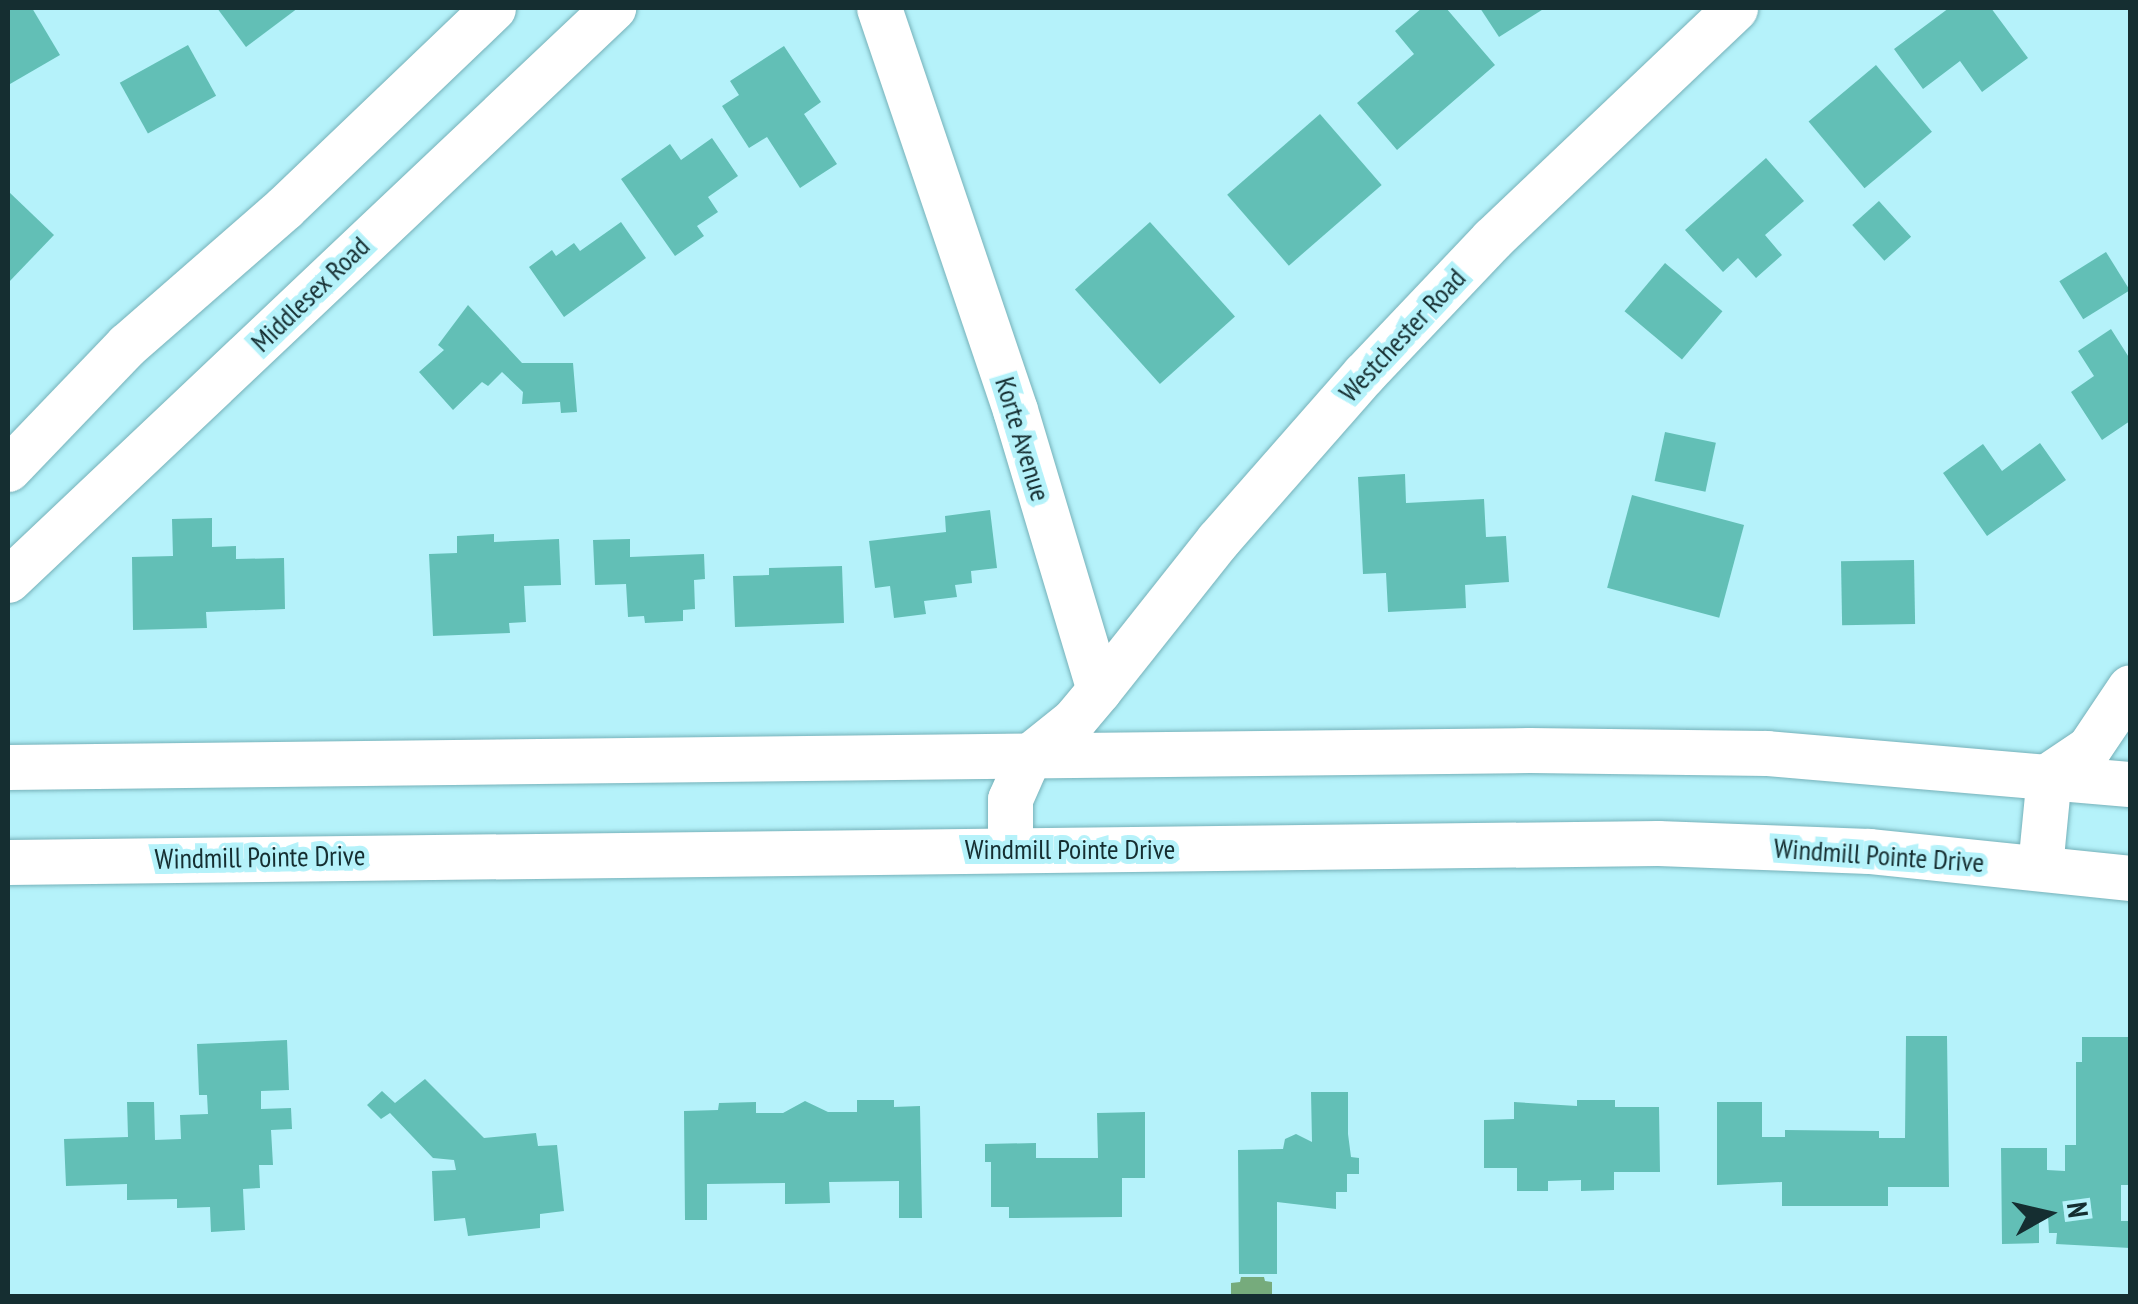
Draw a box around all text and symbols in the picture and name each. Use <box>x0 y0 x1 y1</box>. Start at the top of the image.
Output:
street label: Middlesex Road <box>244 229 376 359</box>
street label: Westchester Road <box>1332 261 1472 409</box>
street label: Korte Avenue <box>988 372 1058 506</box>
street label: Windmill Pointe Drive <box>1773 831 1985 879</box>
street label: Windmill Pointe Drive <box>965 832 1175 866</box>
street label: Windmill Pointe Drive <box>154 838 366 876</box>
north arrow <box>1998 1164 2098 1264</box>
text: N <box>2059 1200 2098 1220</box>

